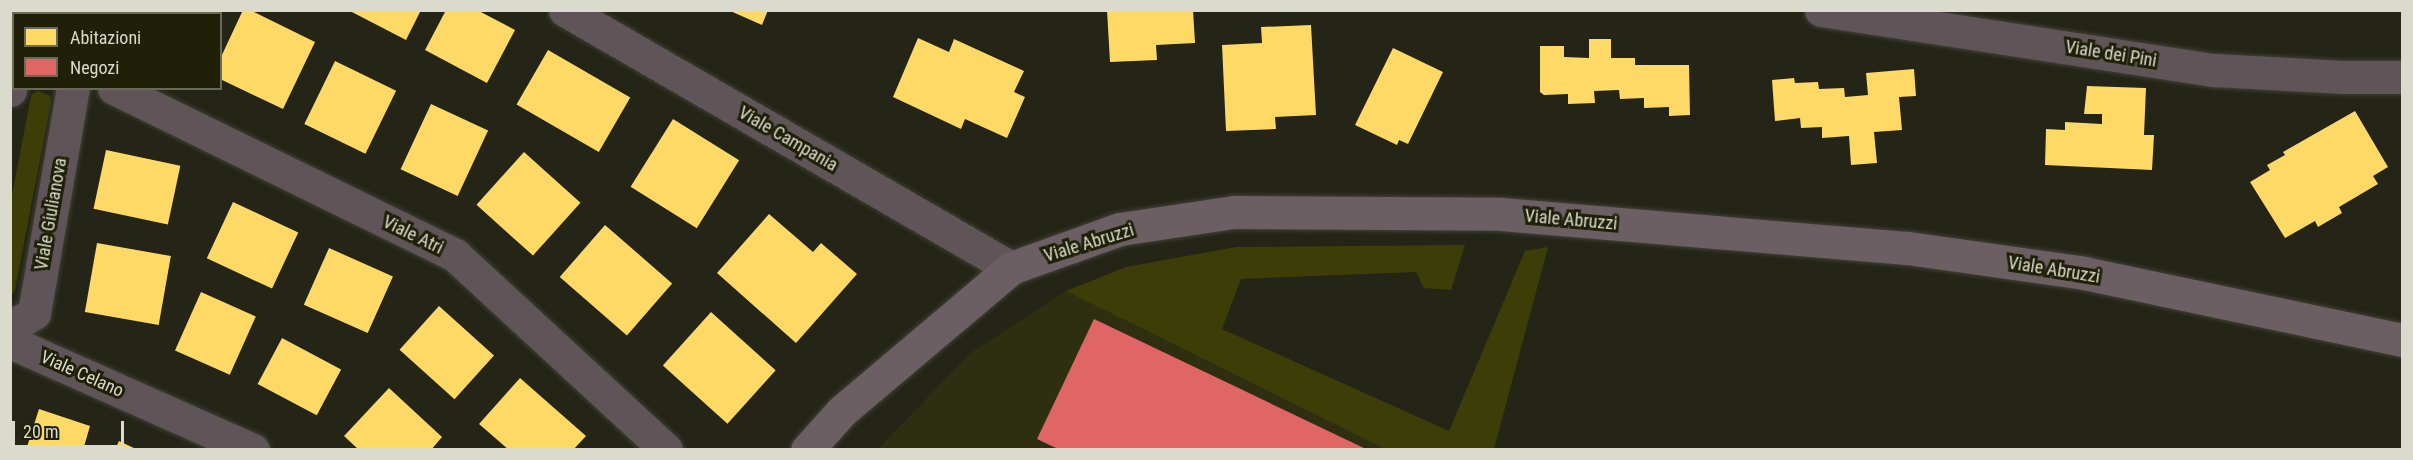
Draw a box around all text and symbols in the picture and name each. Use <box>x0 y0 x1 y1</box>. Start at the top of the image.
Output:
legend <box>12 12 222 90</box>
text: Abitazioni <box>70 27 141 48</box>
street label: Viale dei Pini <box>2064 36 2158 72</box>
text: Negozi <box>70 57 119 78</box>
street label: Viale Campania <box>735 102 841 176</box>
street label: Viale Giulianova <box>30 156 72 272</box>
street label: Viale Abruzzi <box>1524 205 1618 235</box>
street label: Viale Atri <box>379 211 447 259</box>
street label: Viale Abruzzi <box>1041 219 1137 267</box>
street label: Viale Abruzzi <box>2006 252 2102 288</box>
street label: Viale Celano <box>37 346 127 402</box>
scale bar <box>15 409 128 447</box>
text: 20 m <box>23 421 58 442</box>

